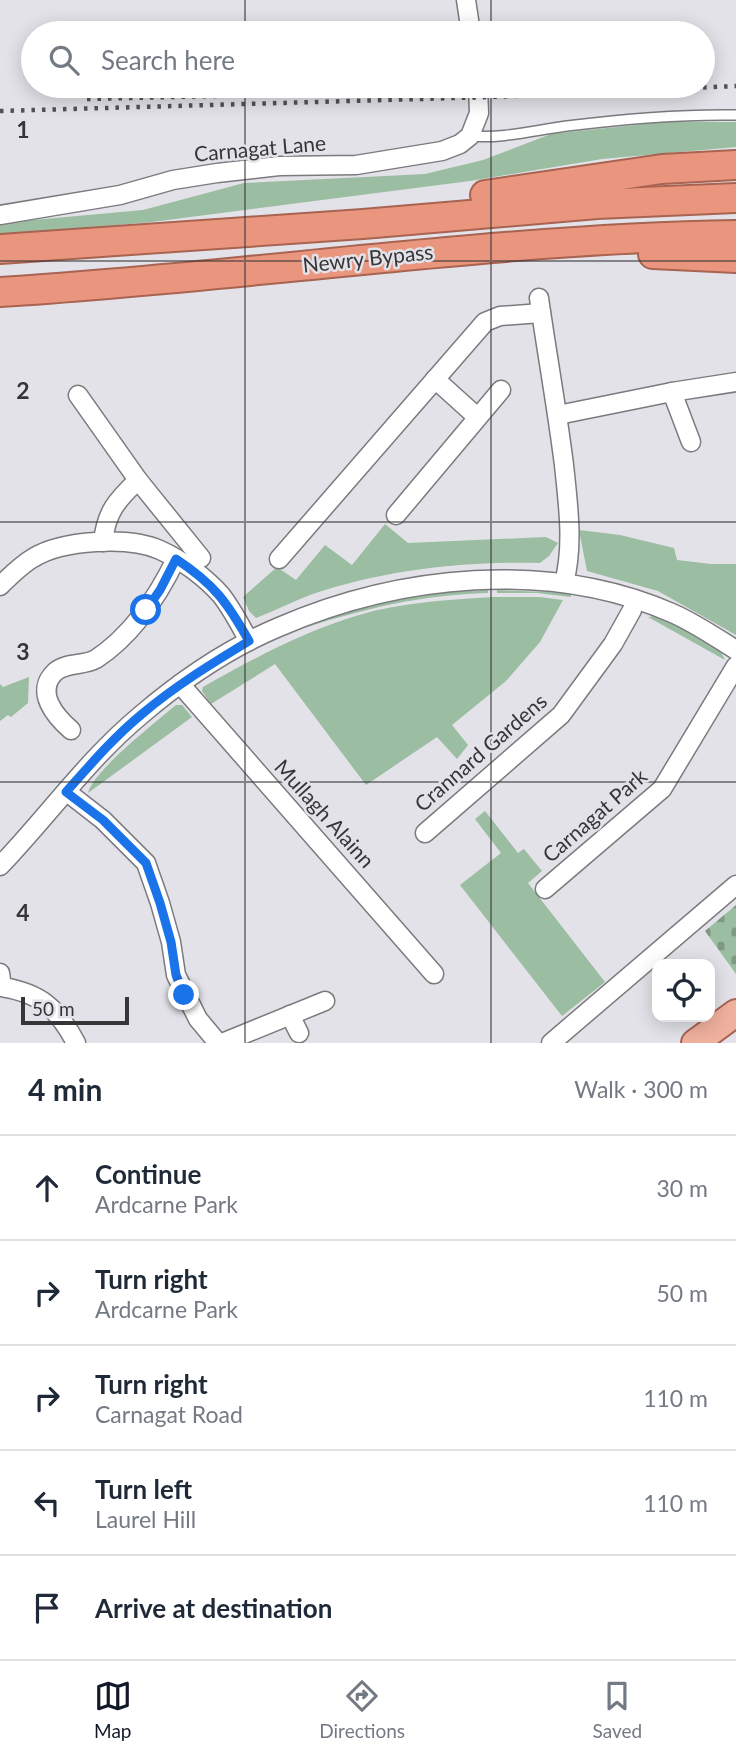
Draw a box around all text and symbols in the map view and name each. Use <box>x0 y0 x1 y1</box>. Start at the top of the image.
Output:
search box <box>21 21 715 98</box>
icon: search <box>45 41 83 79</box>
text: Search here <box>101 44 235 76</box>
text: 1 <box>16 115 30 143</box>
street label: Carnagat Lane <box>193 129 327 166</box>
street label: Newry Bypass <box>301 238 434 277</box>
text: 2 <box>16 376 30 404</box>
route start <box>130 594 161 625</box>
text: 3 <box>16 637 30 665</box>
street label: Crannard Gardens <box>409 688 551 816</box>
street label: Mullagh Alainn <box>270 754 380 872</box>
street label: Carnagat Park <box>537 763 651 867</box>
text: 4 <box>16 898 30 926</box>
map controls <box>652 959 715 1022</box>
button: locate <box>652 959 715 1022</box>
route end <box>168 979 199 1010</box>
scale bar <box>21 994 130 1026</box>
text: 50 m <box>32 997 75 1020</box>
text: 4 min <box>28 1071 102 1107</box>
text: Walk · 300 m <box>574 1075 708 1103</box>
text: Continue <box>95 1158 201 1190</box>
icon: ahead <box>28 1169 66 1207</box>
text: 30 m <box>657 1174 708 1202</box>
text: Ardcarne Park <box>95 1190 238 1218</box>
text: Turn right <box>95 1263 208 1295</box>
icon: right <box>28 1274 66 1312</box>
text: 50 m <box>657 1279 708 1307</box>
text: Ardcarne Park <box>95 1295 238 1323</box>
text: Turn right <box>95 1368 208 1400</box>
icon: right <box>28 1379 66 1417</box>
text: 110 m <box>643 1384 708 1412</box>
text: Carnagat Road <box>95 1400 243 1428</box>
text: Turn left <box>95 1473 192 1505</box>
icon: left <box>28 1484 66 1522</box>
text: 110 m <box>643 1489 708 1517</box>
text: Laurel Hill <box>95 1505 196 1533</box>
icon: arrive <box>28 1589 66 1627</box>
text: Arrive at destination <box>95 1592 332 1624</box>
tab: Map <box>94 1677 132 1742</box>
tab: Directions <box>319 1677 405 1742</box>
tab: Saved <box>593 1677 642 1742</box>

